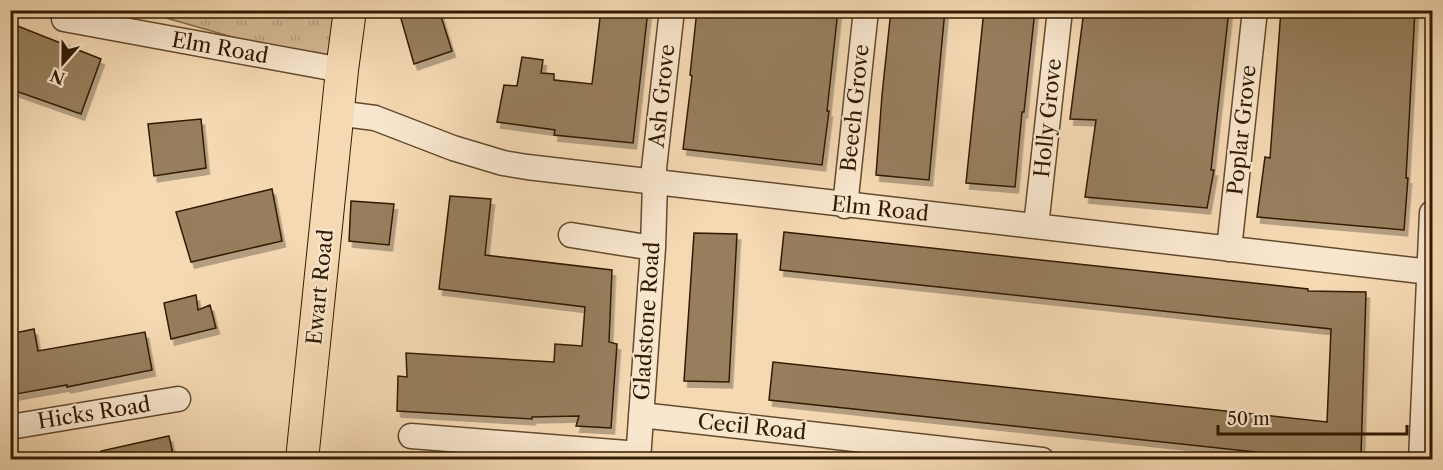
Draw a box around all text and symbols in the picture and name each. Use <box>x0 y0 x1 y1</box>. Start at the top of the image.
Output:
street label: Elm Road <box>170 27 271 68</box>
north arrow <box>33 33 93 93</box>
street label: Ash Grove <box>644 43 679 150</box>
street label: Beech Grove <box>835 43 874 173</box>
street label: Holly Grove <box>1029 57 1066 179</box>
street label: Poplar Grove <box>1222 64 1261 196</box>
text: N <box>47 65 68 89</box>
street label: Elm Road <box>830 191 930 226</box>
street label: Ewart Road <box>301 228 338 346</box>
street label: Gladstone Road <box>628 241 665 401</box>
street label: Hicks Road <box>36 391 152 434</box>
scale bar <box>1218 398 1407 436</box>
street label: Cecil Road <box>696 408 808 445</box>
text: 50 m <box>1227 408 1270 430</box>

